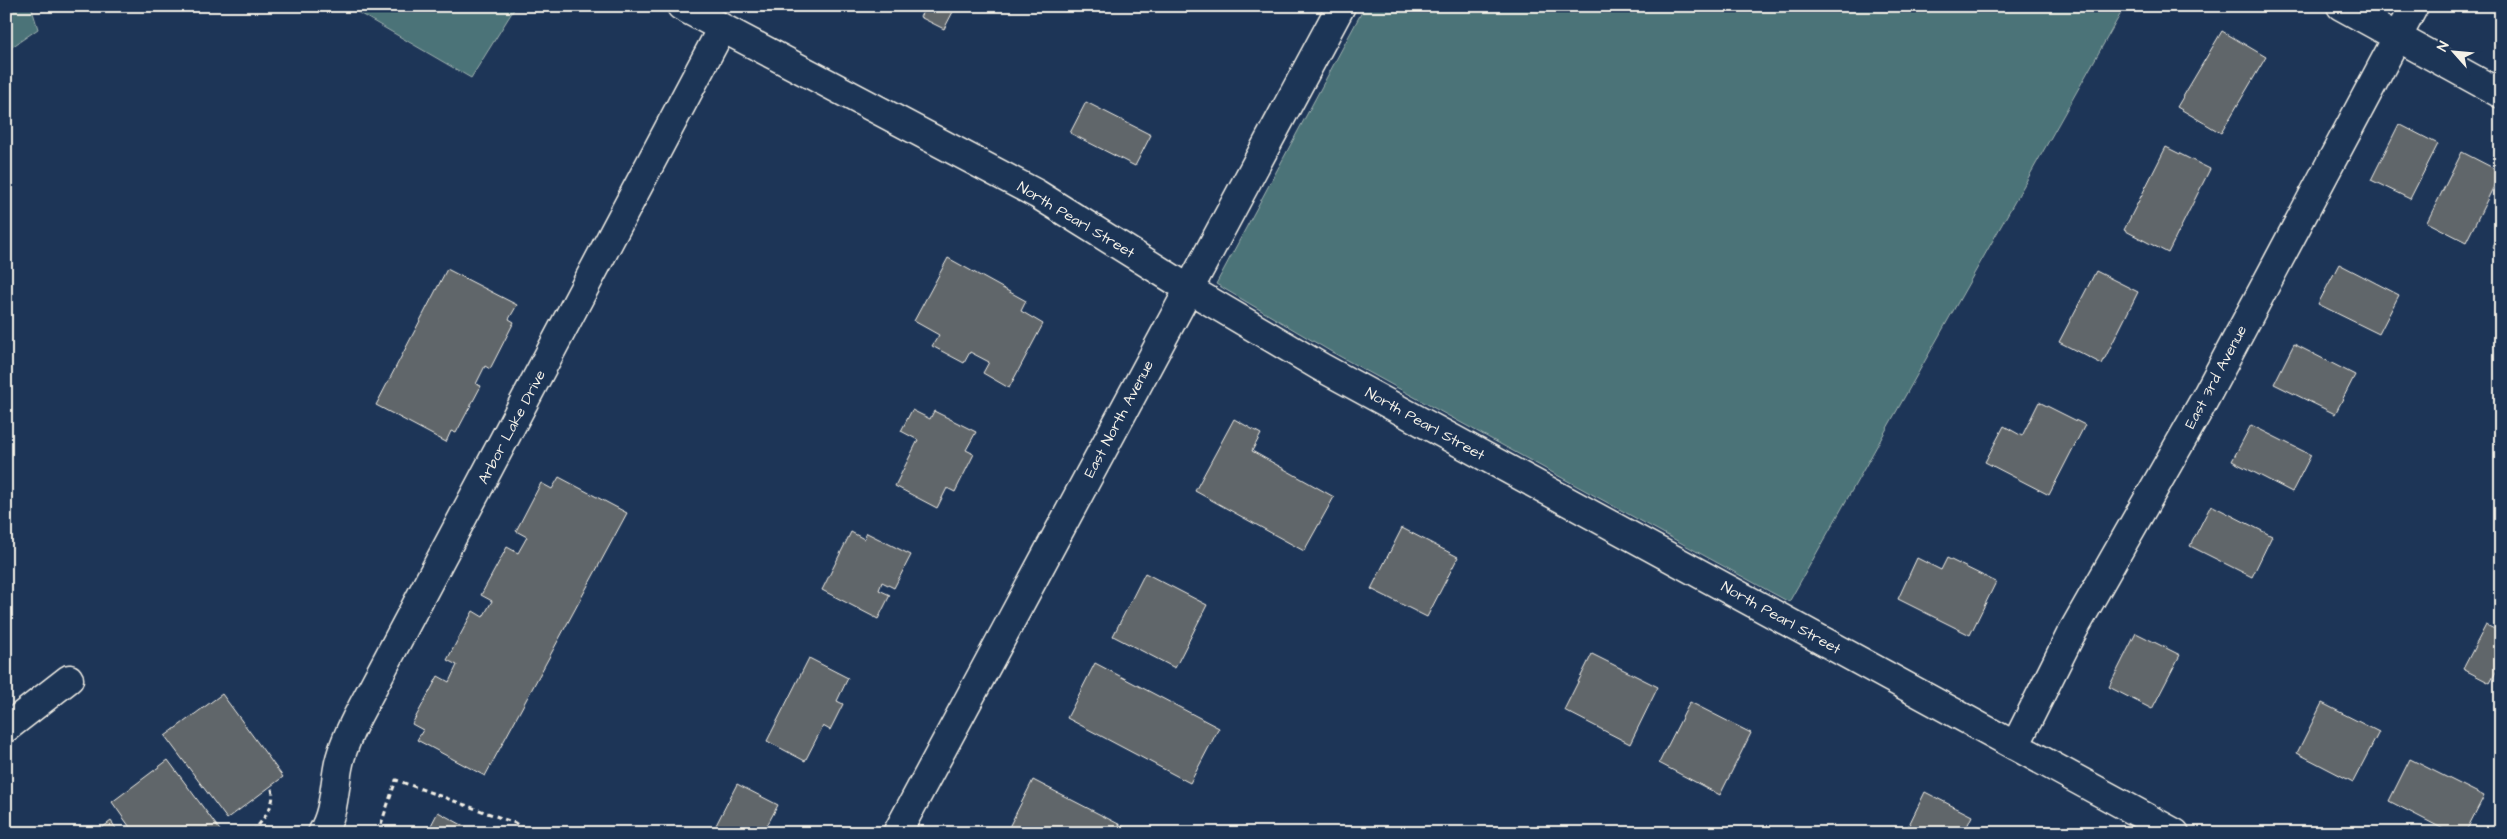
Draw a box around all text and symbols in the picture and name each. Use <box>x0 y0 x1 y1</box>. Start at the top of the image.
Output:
north arrow <box>2430 28 2480 78</box>
text: N <box>2432 38 2454 55</box>
street label: North Pearl Street <box>1013 177 1139 263</box>
street label: East 3rd Avenue <box>2180 322 2252 432</box>
street label: East North Avenue <box>1079 356 1159 482</box>
street label: Arbor Lake Drive <box>473 366 551 488</box>
street label: North Pearl Street <box>1361 382 1489 466</box>
street label: North Pearl Street <box>1717 576 1845 660</box>

